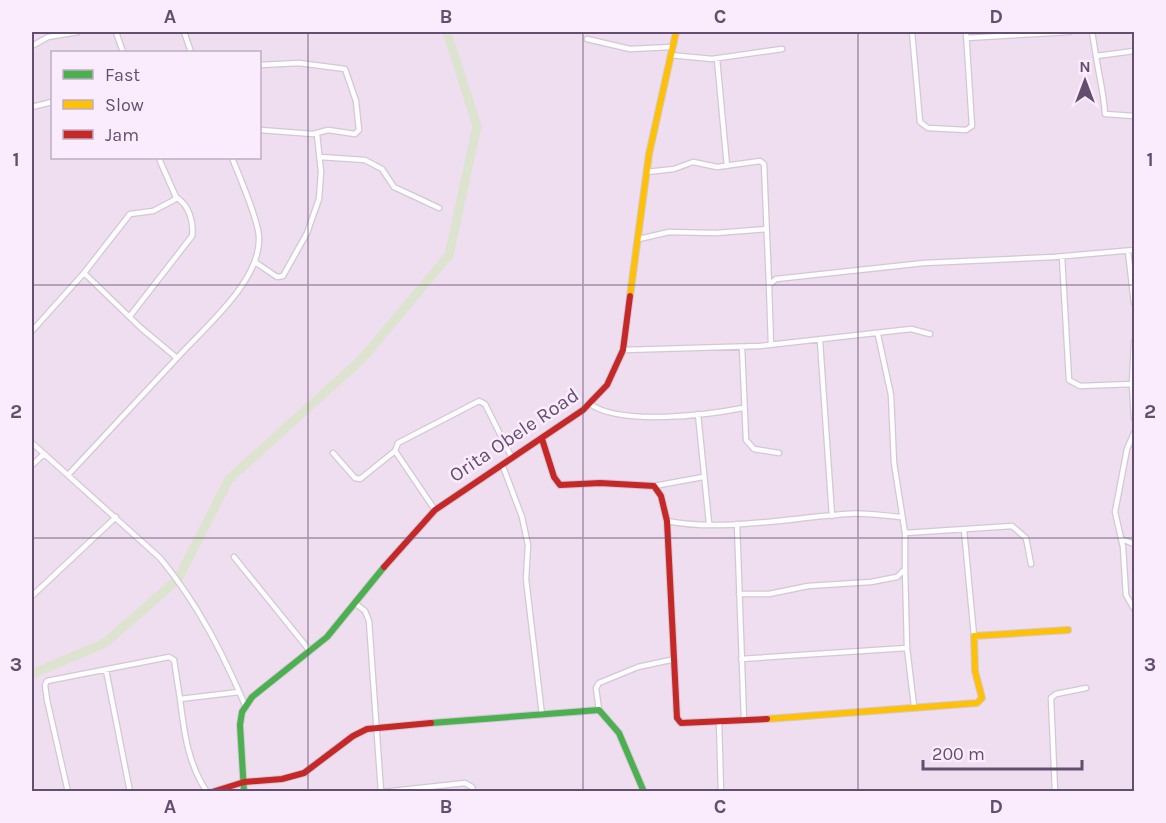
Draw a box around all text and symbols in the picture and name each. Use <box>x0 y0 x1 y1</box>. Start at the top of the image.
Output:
text: A <box>164 5 177 28</box>
text: B <box>440 5 452 28</box>
text: C <box>714 5 726 28</box>
text: D <box>989 5 1003 28</box>
legend <box>51 51 261 159</box>
north arrow <box>1055 51 1115 111</box>
text: N <box>1079 57 1091 76</box>
text: Fast <box>105 64 140 86</box>
text: Slow <box>105 94 144 116</box>
text: Jam <box>105 124 139 146</box>
text: 1 <box>12 148 20 171</box>
text: 1 <box>1146 148 1154 171</box>
street label: Orita Obele Road <box>445 383 583 487</box>
text: 2 <box>10 400 22 423</box>
text: 2 <box>1144 400 1156 423</box>
text: 3 <box>10 653 22 676</box>
text: 3 <box>1144 653 1156 676</box>
scale bar <box>923 733 1082 771</box>
text: 200 m <box>932 743 985 765</box>
text: A <box>164 795 177 818</box>
text: B <box>440 795 452 818</box>
text: C <box>714 795 726 818</box>
text: D <box>989 795 1003 818</box>

